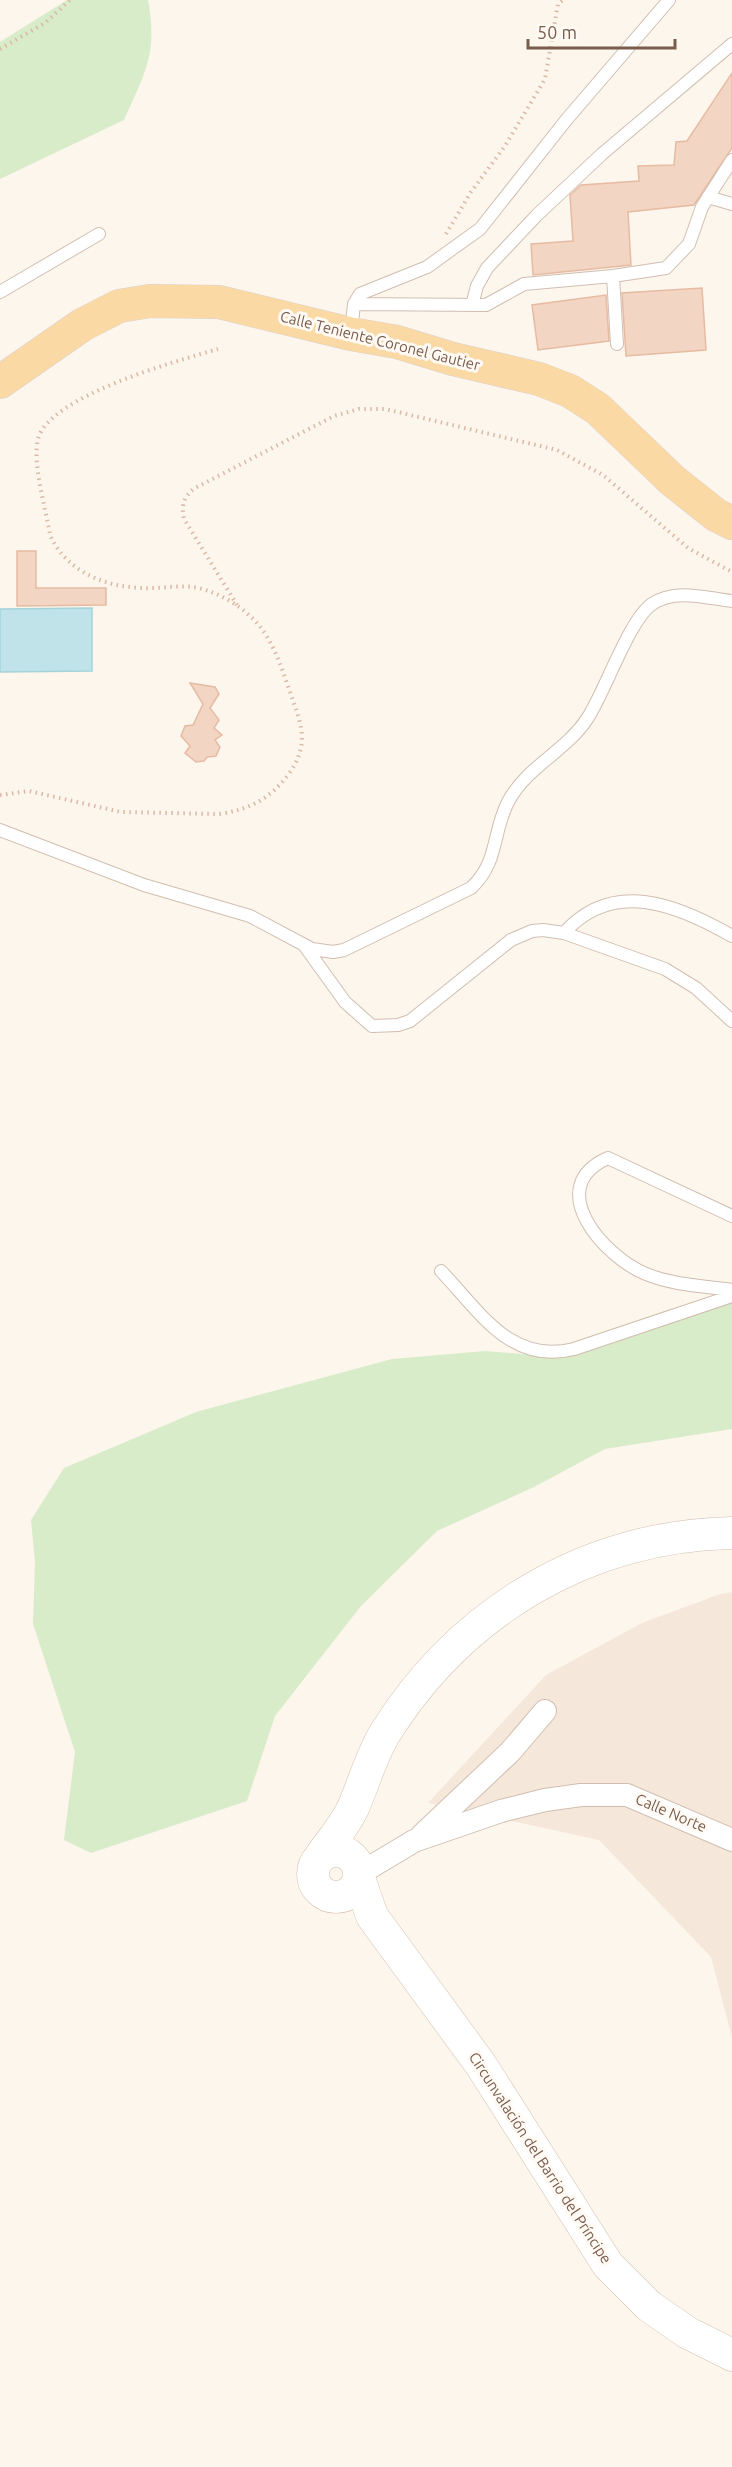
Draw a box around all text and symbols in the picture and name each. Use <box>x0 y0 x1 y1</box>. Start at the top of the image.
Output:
scale bar <box>528 12 675 50</box>
text: 50 m <box>537 22 577 42</box>
street label: Calle Teniente Coronel Gautier <box>278 307 482 374</box>
street label: Calle Norte <box>633 1790 709 1835</box>
street label: Circunvalación del Barrio del Príncipe <box>466 2049 615 2267</box>

